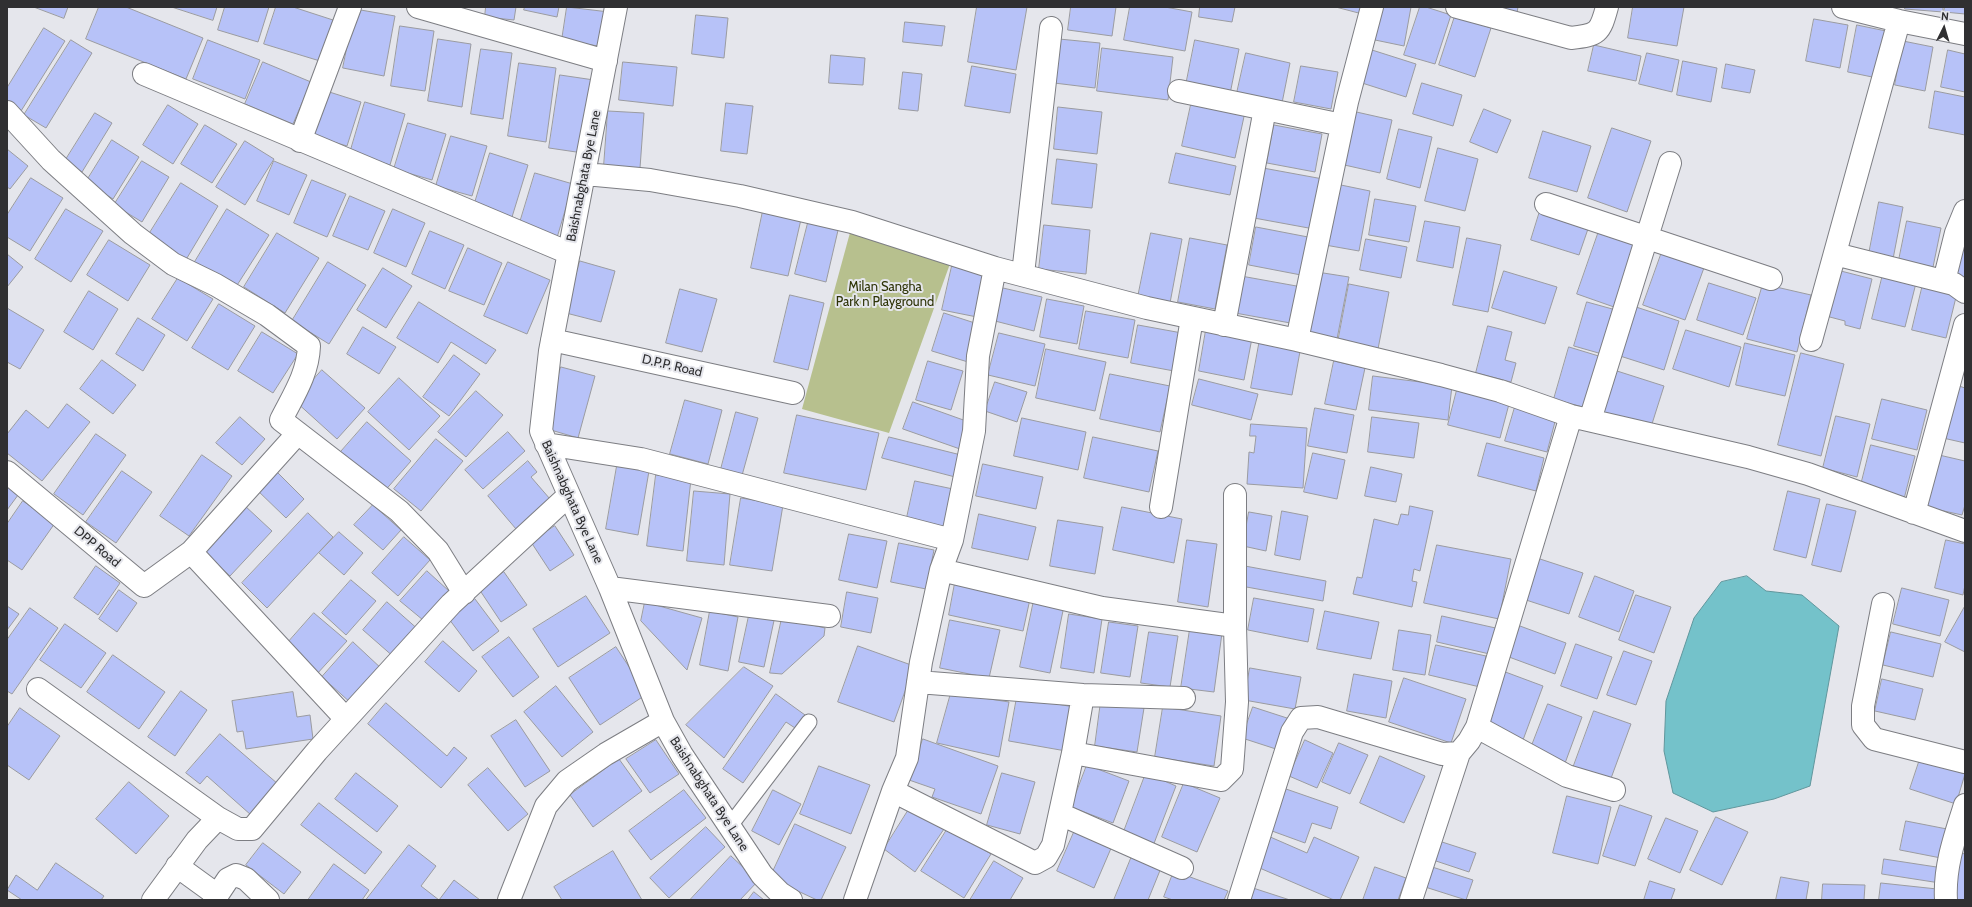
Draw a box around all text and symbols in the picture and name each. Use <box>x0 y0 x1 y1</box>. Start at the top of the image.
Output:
north arrow <box>1924 8 1964 48</box>
text: N <box>1941 9 1950 23</box>
street label: Baishnabghata Bye Lane <box>564 109 604 243</box>
park label: Milan Sangha Park n Playground <box>836 279 934 310</box>
street label: D.P.P. Road <box>640 352 704 380</box>
street label: Baishnabghata Bye Lane <box>538 438 606 566</box>
street label: DPP Road <box>71 523 123 571</box>
street label: Baishnabghata Bye Lane <box>666 734 752 854</box>

